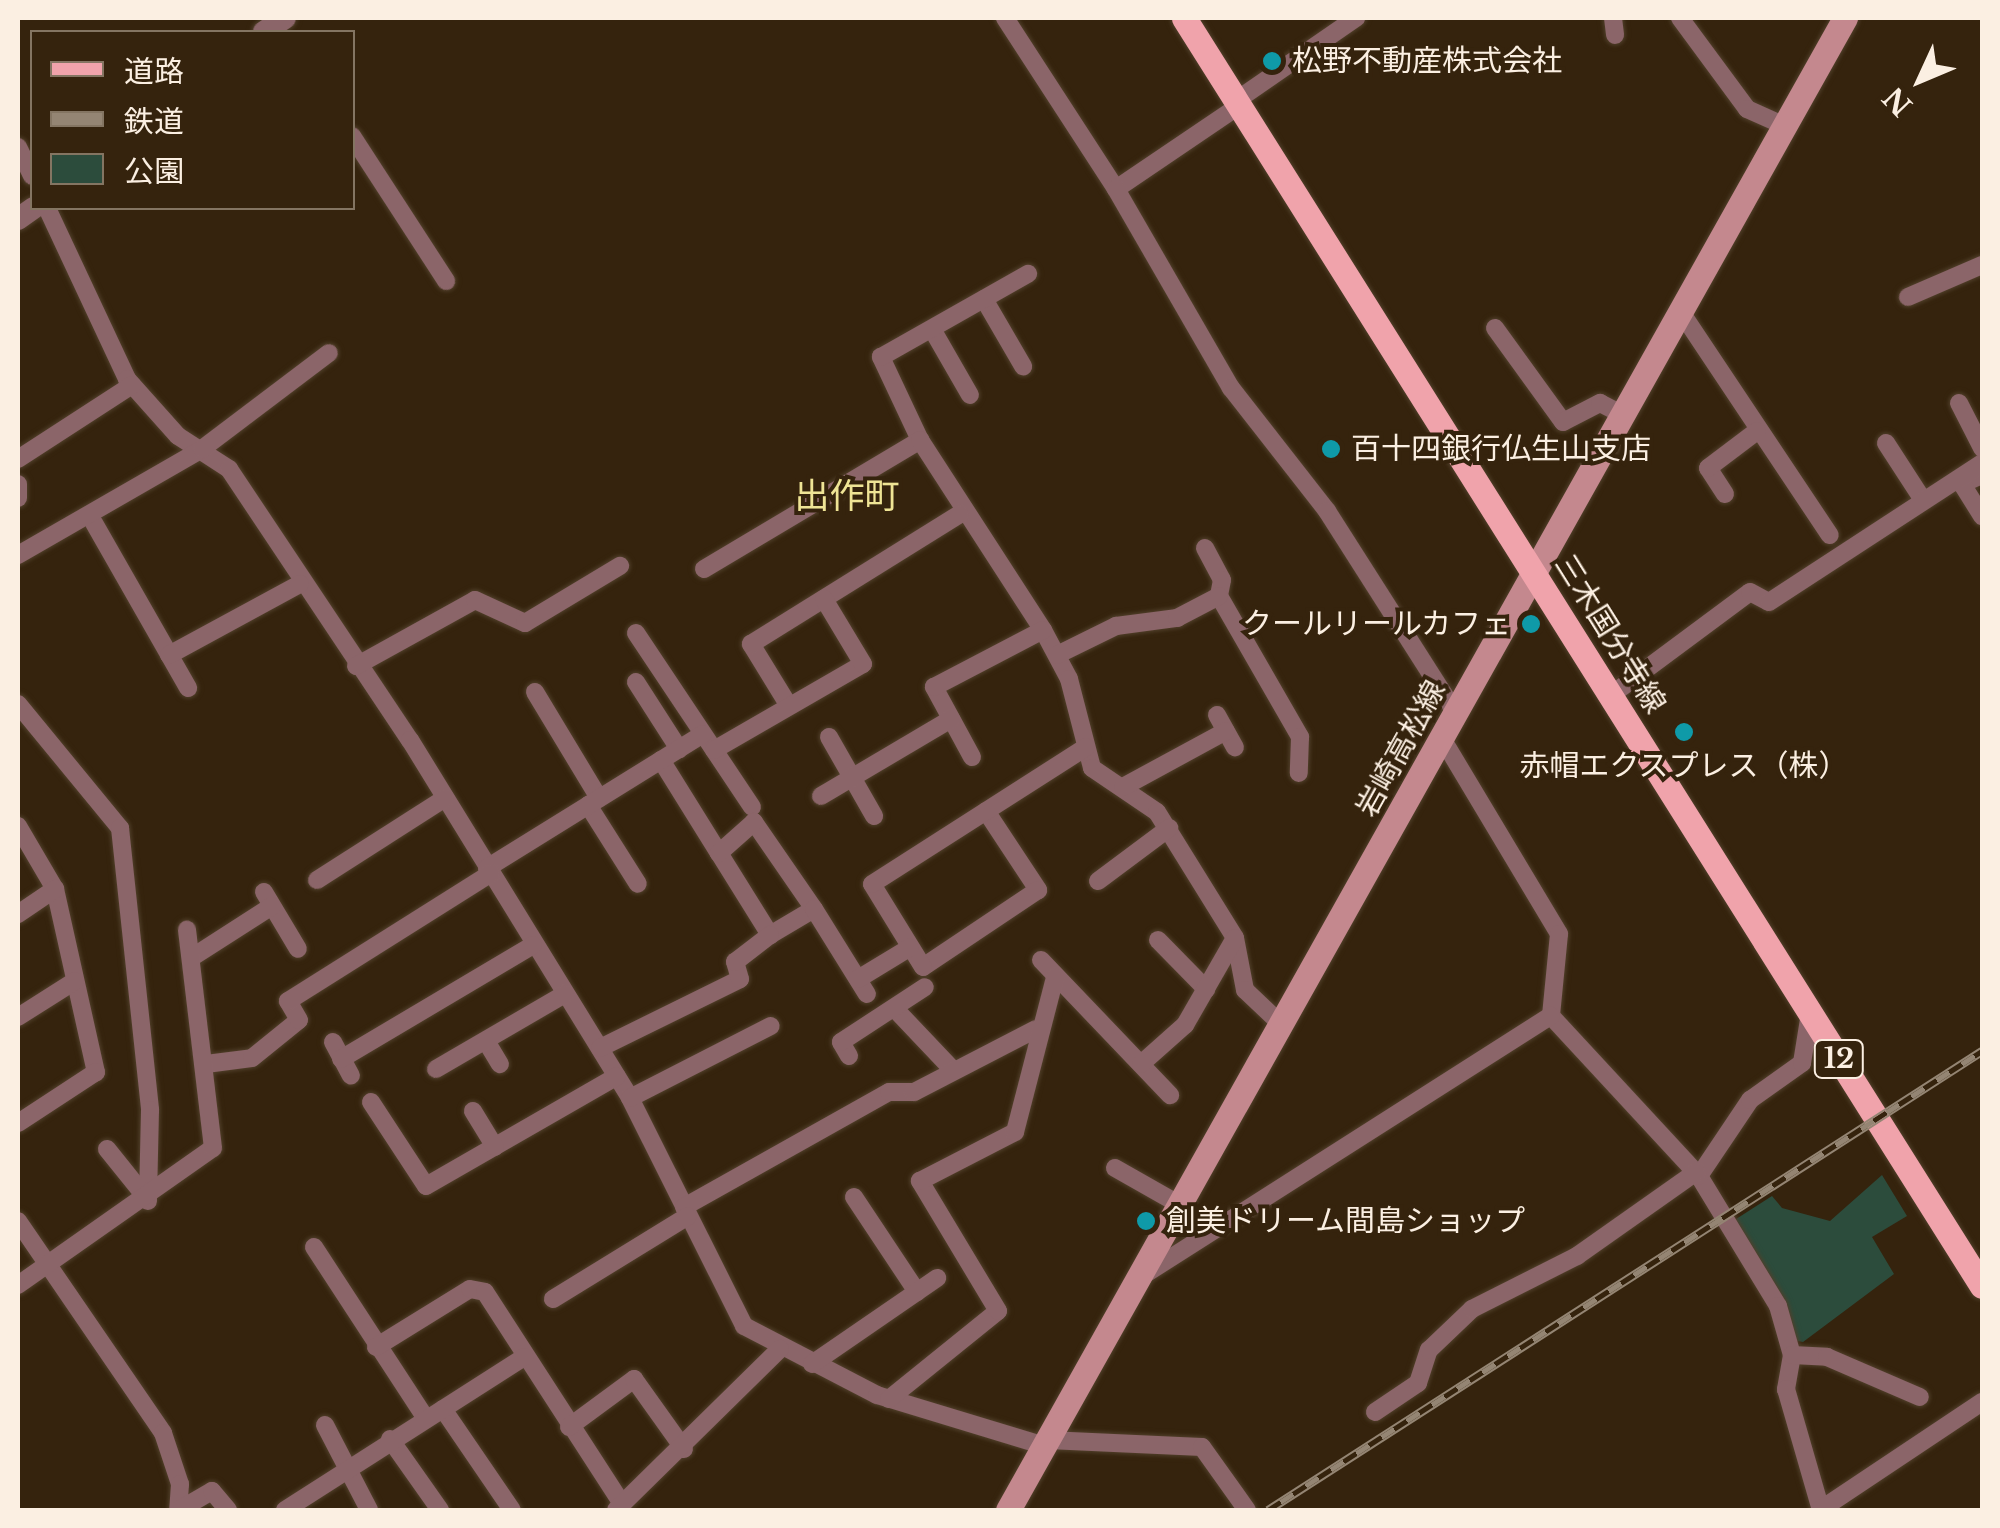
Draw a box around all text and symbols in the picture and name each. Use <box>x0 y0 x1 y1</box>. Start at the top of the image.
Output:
legend <box>30 30 355 210</box>
north arrow <box>1870 30 1970 130</box>
place label: 松野不動産株式会社 <box>1292 43 1562 79</box>
marker: 松野不動産株式会社 <box>1261 50 1283 72</box>
text: 道路 <box>124 53 184 90</box>
text: N <box>1876 80 1920 123</box>
text: 鉄道 <box>124 103 184 140</box>
text: 公園 <box>124 153 184 190</box>
place label: 百十四銀行仏生山支店 <box>1351 431 1651 467</box>
marker: 百十四銀行仏生山支店 <box>1320 438 1342 460</box>
district label: 出作町 <box>795 475 899 517</box>
street label: 三木国分寺線 <box>1547 548 1673 720</box>
place label: クールリールカフェ <box>1241 606 1511 642</box>
marker: クールリールカフェ <box>1520 613 1542 635</box>
street label: 岩崎高松線 <box>1349 675 1453 823</box>
marker: 赤帽エクスプレス（株） <box>1673 721 1695 743</box>
place label: 赤帽エクスプレス（株） <box>1519 748 1849 784</box>
road number: 12 <box>1812 1036 1866 1082</box>
place label: 創美ドリーム間島ショップ <box>1166 1203 1526 1239</box>
marker: 創美ドリーム間島ショップ <box>1135 1210 1157 1232</box>

